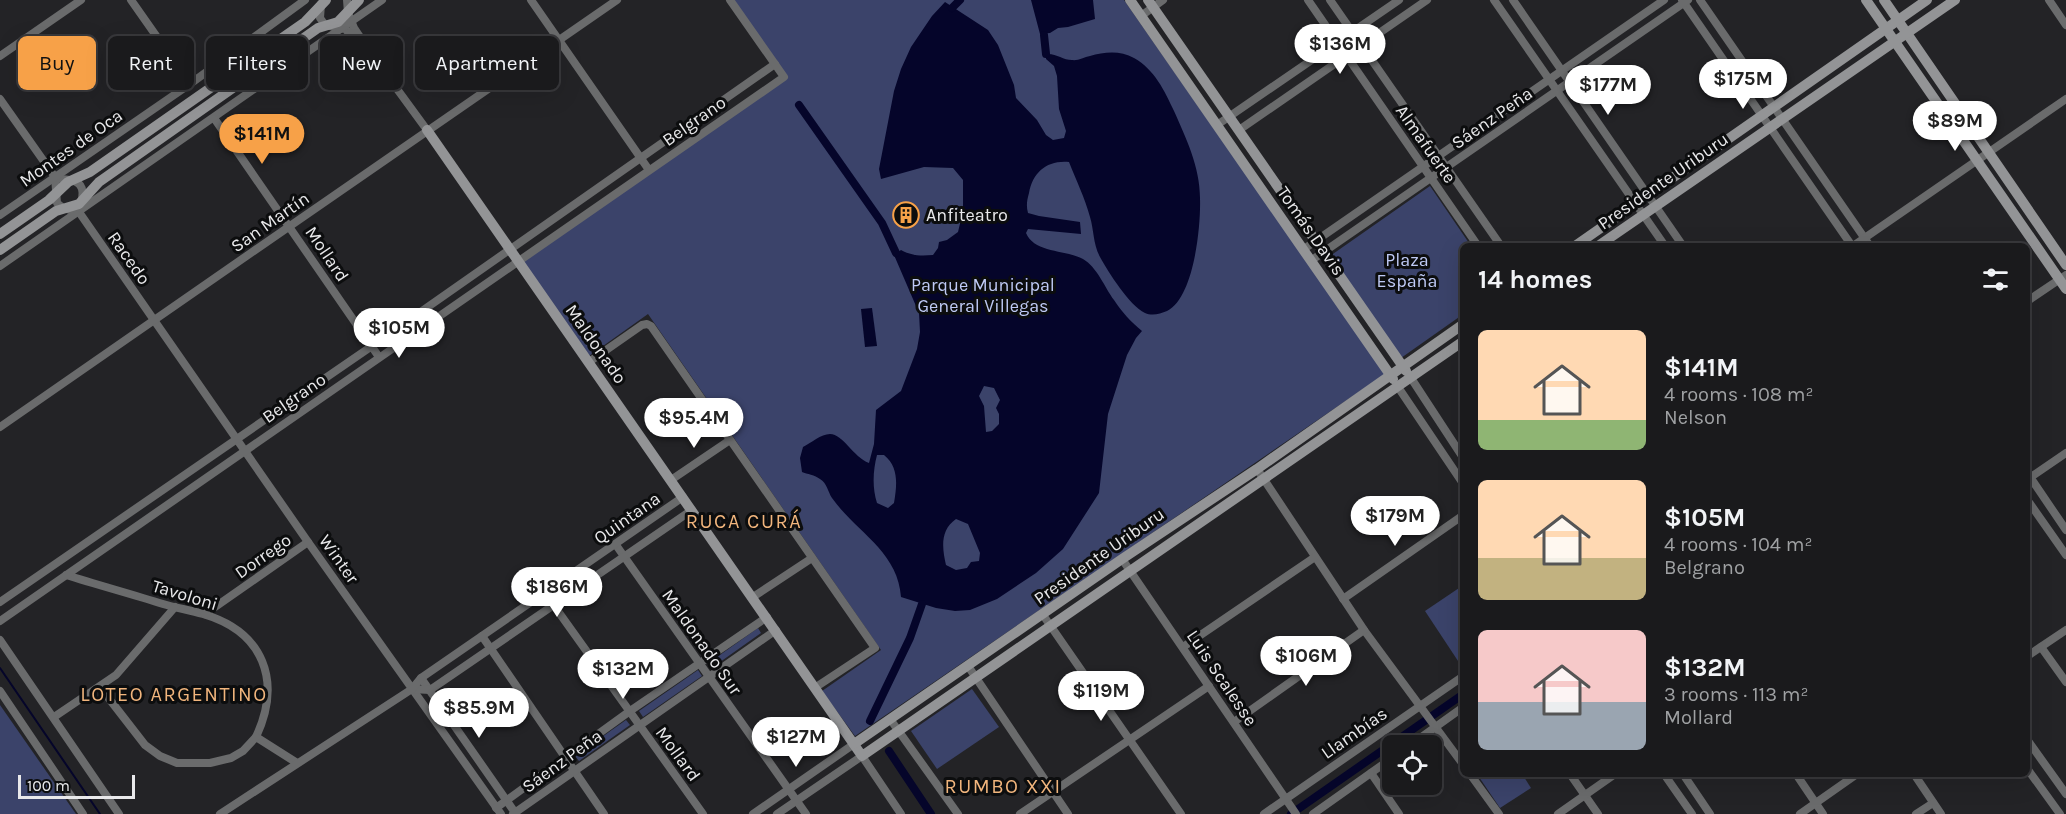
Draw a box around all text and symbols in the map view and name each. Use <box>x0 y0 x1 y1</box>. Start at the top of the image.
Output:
pin: $136M <box>1298 24 1382 75</box>
text: $136M <box>1309 32 1371 55</box>
chip: Buy <box>18 36 96 90</box>
chip: Rent <box>108 36 194 90</box>
chip: Filters <box>206 36 308 90</box>
chip: New <box>320 36 403 90</box>
chip: Apartment <box>415 36 559 90</box>
pin: $175M <box>1701 59 1785 110</box>
pin: $177M <box>1566 65 1650 116</box>
text: $175M <box>1713 67 1773 90</box>
text: $177M <box>1579 73 1637 96</box>
street label: Sáenz Peña <box>1447 82 1537 154</box>
street label: Belgrano <box>658 91 730 151</box>
street label: Almafuerte <box>1391 100 1461 188</box>
pin: $89M <box>1919 101 1991 152</box>
street label: Montes de Oca <box>15 104 127 192</box>
text: $89M <box>1927 109 1983 132</box>
pin: $141M <box>220 114 304 165</box>
text: $141M <box>233 122 291 145</box>
street label: Presidente Uriburu <box>1594 128 1732 234</box>
street label: Tomás Davis <box>1272 182 1350 280</box>
street label: San Martín <box>227 187 313 257</box>
building icon: Anfiteatro <box>891 200 921 230</box>
place label: Anfiteatro <box>926 204 1008 226</box>
street label: Mollard <box>300 222 354 286</box>
street label: Racedo <box>103 227 155 289</box>
park label: Plaza España <box>1377 249 1437 292</box>
icon: filters <box>1979 263 2012 296</box>
text: 14 homes <box>1478 264 1592 295</box>
park label: Parque Municipal General Villegas <box>911 274 1055 317</box>
street label: Maldonado <box>561 300 631 388</box>
pin: $105M <box>357 308 441 359</box>
text: $105M <box>368 316 430 339</box>
text: $141M <box>1664 352 1739 383</box>
icon: home <box>1526 354 1598 426</box>
street label: Belgrano <box>258 368 330 428</box>
text: 4 rooms · 108 m² <box>1664 383 1814 406</box>
pin: $95.4M <box>645 398 743 449</box>
text: $95.4M <box>658 406 730 429</box>
text: Nelson <box>1664 406 1727 429</box>
street label: Quintana <box>589 487 665 549</box>
pin: $179M <box>1353 496 1437 547</box>
text: $105M <box>1664 502 1746 533</box>
street label: Presidente Uriburu <box>1030 503 1168 609</box>
text: $179M <box>1365 504 1425 527</box>
icon: home <box>1526 504 1598 576</box>
district label: RUCA CURÁ <box>686 509 802 533</box>
street label: Dorrego <box>230 529 296 583</box>
street label: Winter <box>314 530 364 588</box>
text: 4 rooms · 104 m² <box>1664 533 1812 556</box>
text: Belgrano <box>1664 556 1745 579</box>
pin: $186M <box>515 567 599 618</box>
street label: Tavoloni <box>150 575 220 615</box>
text: $186M <box>525 575 589 598</box>
street label: Maldonado Sur <box>657 585 747 700</box>
street label: Luis Scalesse <box>1182 626 1262 730</box>
pin: $106M <box>1264 636 1348 687</box>
text: $106M <box>1274 644 1338 667</box>
pin: $132M <box>581 649 665 700</box>
text: $132M <box>1664 652 1746 683</box>
icon: home <box>1526 654 1598 726</box>
text: $132M <box>592 657 654 680</box>
pin: $119M <box>1059 671 1143 722</box>
text: $119M <box>1072 679 1130 702</box>
district label: LOTEO ARGENTINO <box>80 683 268 706</box>
text: 3 rooms · 113 m² <box>1664 683 1808 706</box>
pin: $85.9M <box>430 688 528 739</box>
text: $85.9M <box>443 696 515 719</box>
street label: Llambías <box>1317 702 1391 764</box>
text: Mollard <box>1664 706 1733 729</box>
pin: $127M <box>754 717 838 768</box>
street label: Mollard <box>651 722 705 786</box>
street label: Sáenz Peña <box>518 725 606 797</box>
text: $127M <box>766 725 826 748</box>
map controls <box>1382 735 1442 795</box>
button: locate <box>1382 735 1442 795</box>
scale bar <box>18 772 135 800</box>
district label: RUMBO XXI <box>944 775 1062 798</box>
text: 100 m <box>27 776 70 795</box>

